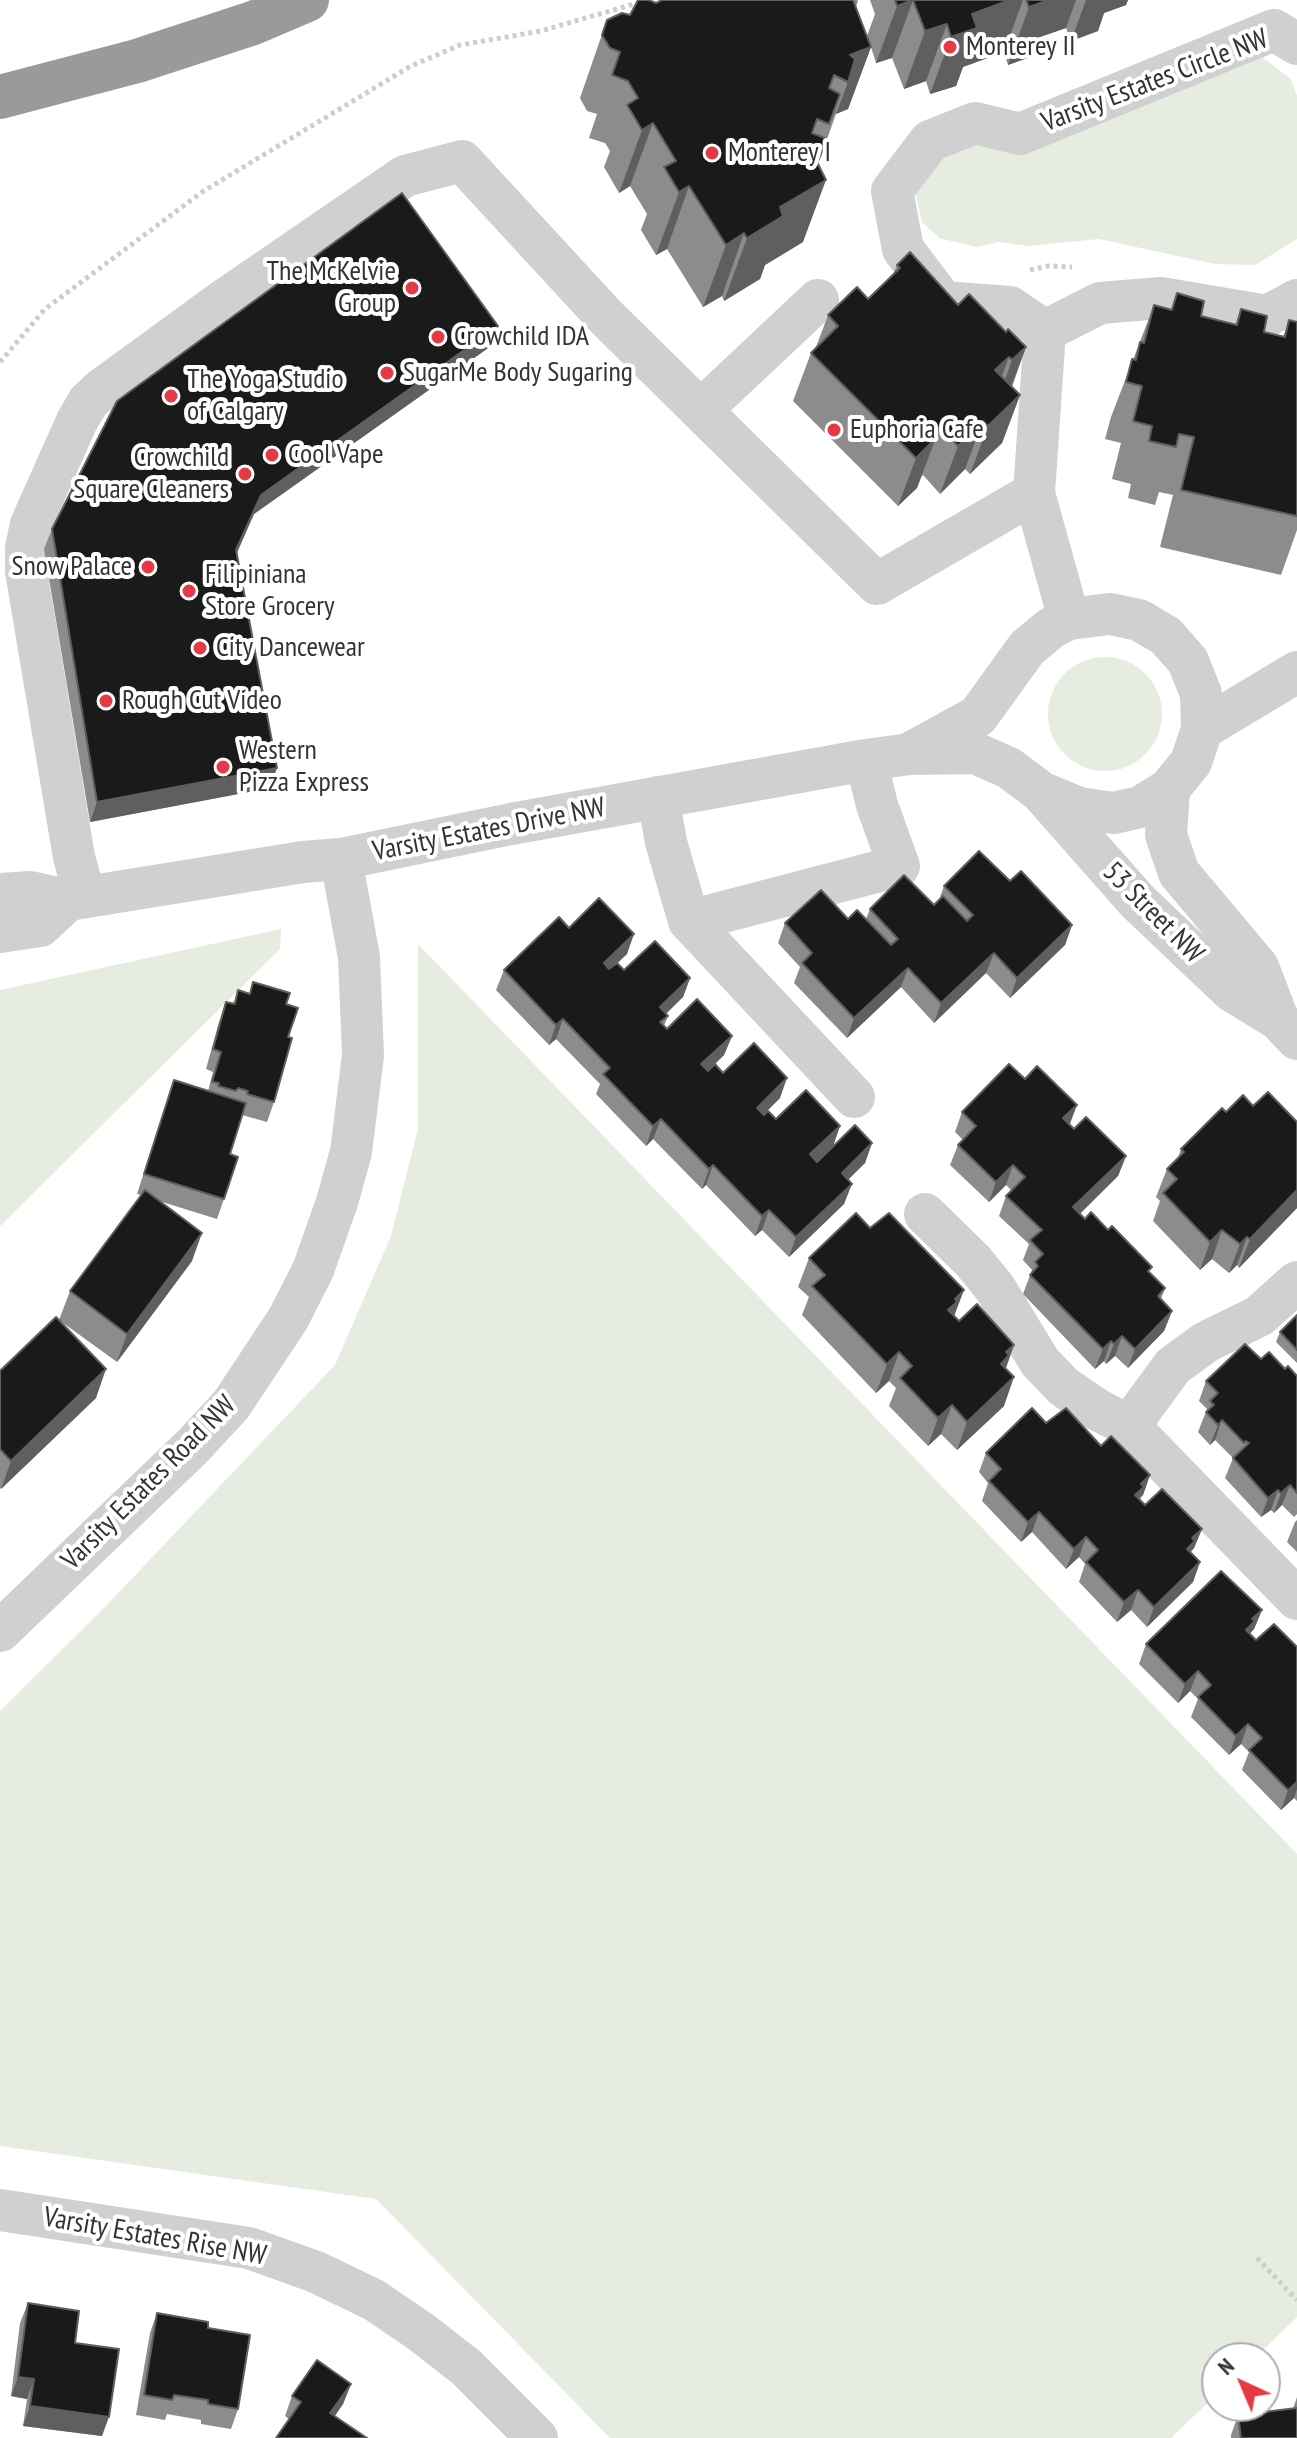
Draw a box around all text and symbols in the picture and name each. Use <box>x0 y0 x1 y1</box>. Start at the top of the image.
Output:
street label: Varsity Estates Circle NW <box>1037 22 1273 140</box>
place label: Monterey II <box>966 30 1076 64</box>
marker: Monterey II <box>941 38 959 56</box>
place label: Monterey I <box>728 136 831 170</box>
marker: Monterey I <box>703 144 721 162</box>
place label: The McKelvie Group <box>267 255 396 321</box>
marker: The McKelvie Group <box>403 279 421 297</box>
place label: Crowchild IDA <box>454 320 589 354</box>
marker: Crowchild IDA <box>429 328 447 346</box>
place label: SugarMe Body Sugaring <box>403 356 633 390</box>
place label: The Yoga Studio of Calgary <box>187 363 344 429</box>
marker: SugarMe Body Sugaring <box>378 364 396 382</box>
marker: The Yoga Studio of Calgary <box>162 387 180 405</box>
place label: Euphoria Cafe <box>850 413 984 447</box>
marker: Euphoria Cafe <box>825 421 843 439</box>
place label: Cool Vape <box>288 438 383 472</box>
place label: Crowchild Square Cleaners <box>73 441 229 507</box>
marker: Cool Vape <box>263 446 281 464</box>
marker: Crowchild Square Cleaners <box>236 465 254 483</box>
place label: Snow Palace <box>12 550 132 584</box>
marker: Snow Palace <box>139 558 157 576</box>
place label: Filipiniana Store Grocery <box>205 558 335 624</box>
marker: Filipiniana Store Grocery <box>180 582 198 600</box>
place label: City Dancewear <box>216 631 365 665</box>
marker: City Dancewear <box>191 639 209 657</box>
place label: Rough Cut Video <box>122 684 282 718</box>
marker: Rough Cut Video <box>97 692 115 710</box>
place label: Western Pizza Express <box>239 734 369 800</box>
marker: Western Pizza Express <box>214 758 232 776</box>
street label: Varsity Estates Drive NW <box>370 791 608 869</box>
street label: 53 Street NW <box>1096 856 1210 970</box>
street label: Varsity Estates Road NW <box>55 1389 243 1577</box>
street label: Varsity Estates Rise NW <box>41 2201 269 2273</box>
north arrow <box>1201 2342 1281 2422</box>
text: N <box>1212 2352 1240 2380</box>

